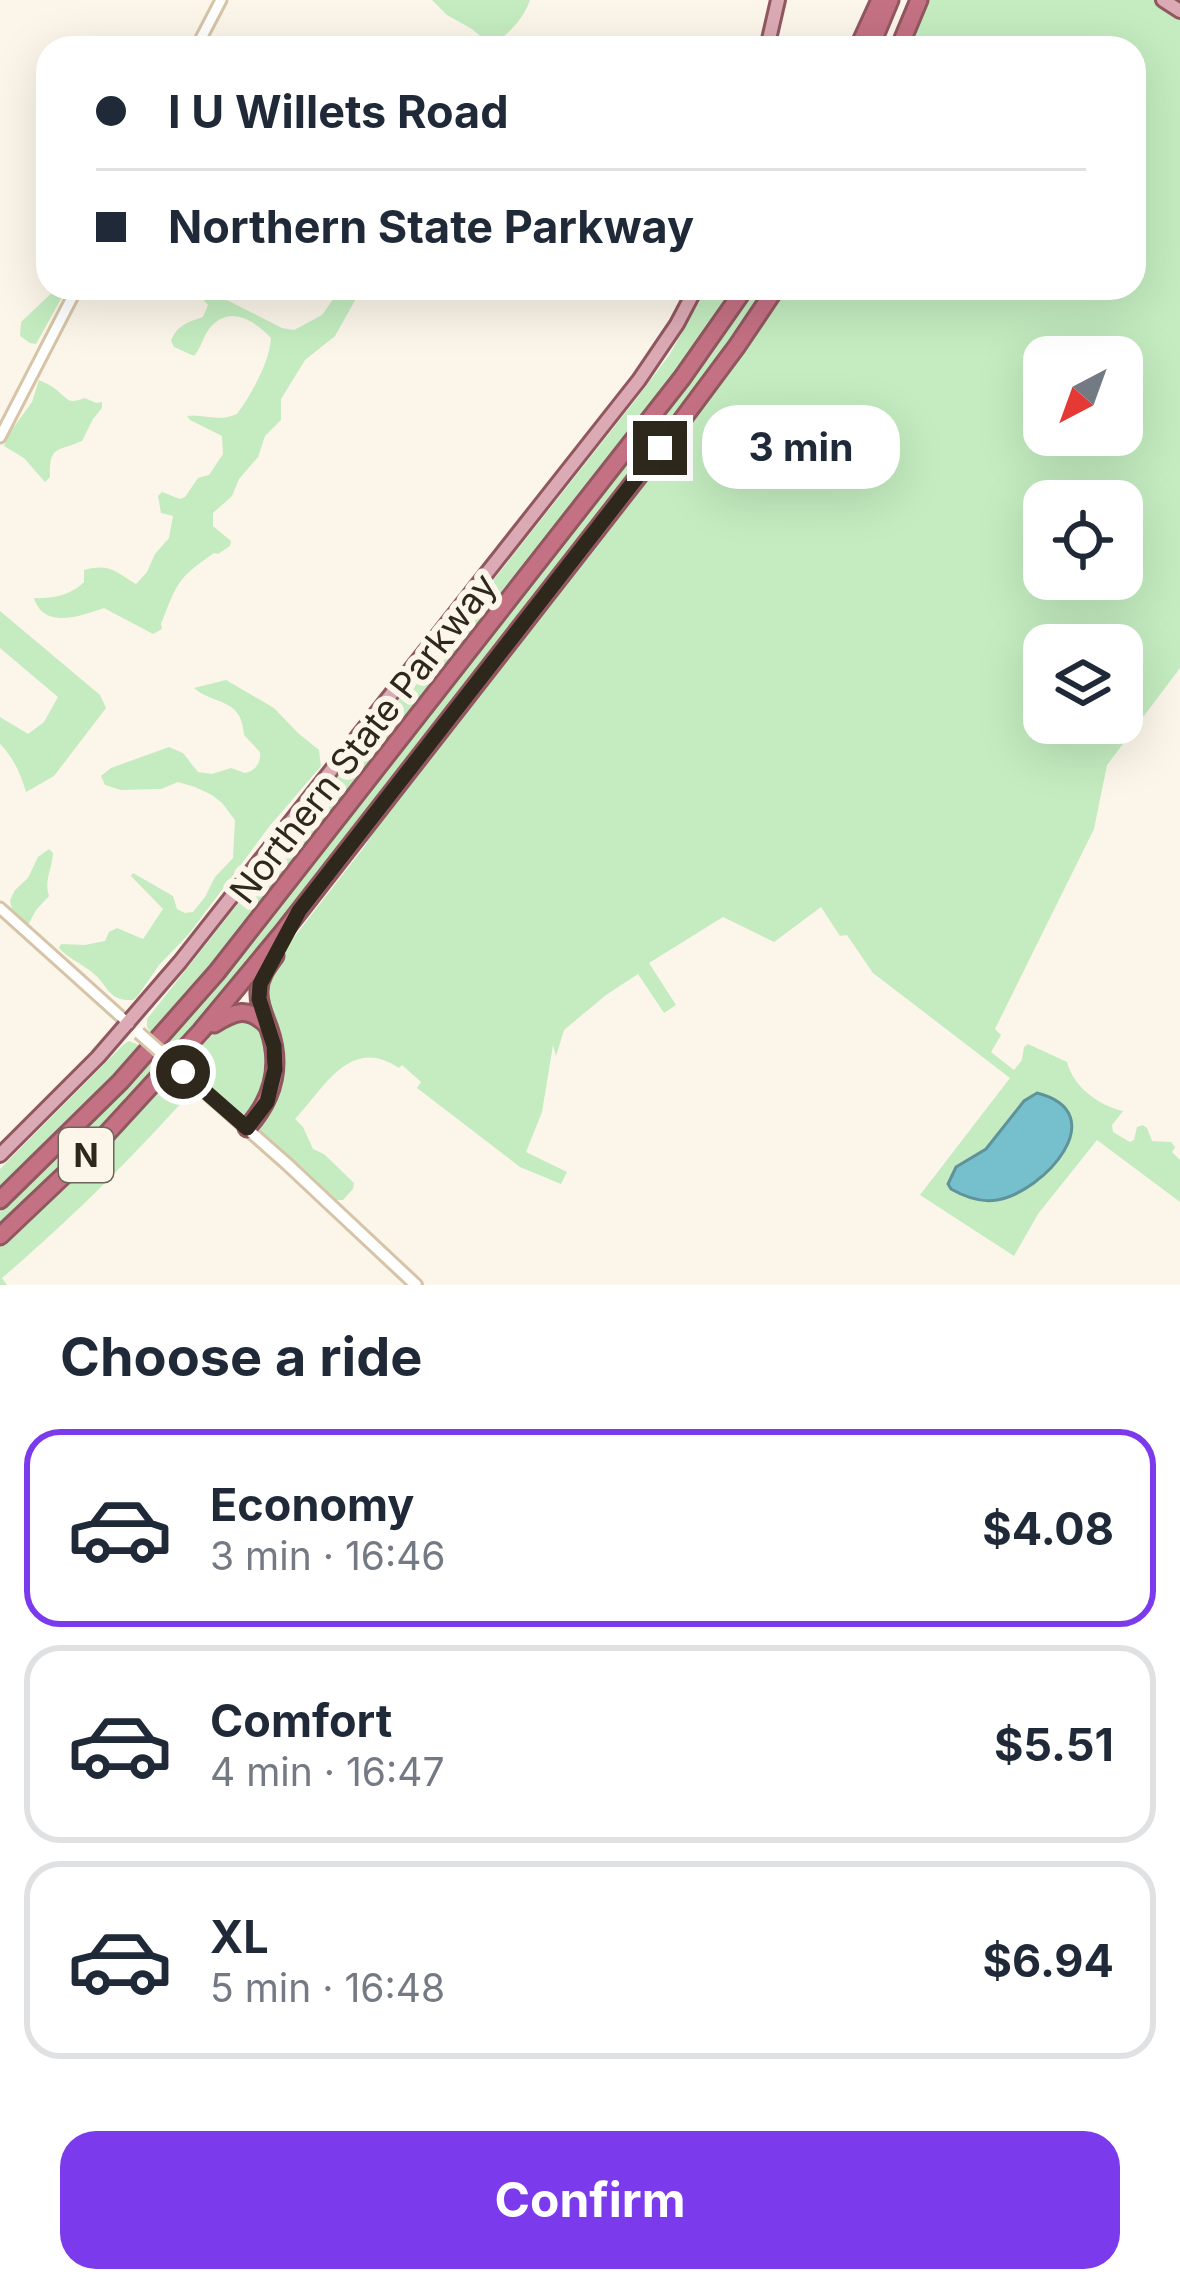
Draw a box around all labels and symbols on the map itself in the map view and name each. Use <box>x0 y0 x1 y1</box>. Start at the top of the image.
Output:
north arrow <box>1023 336 1143 456</box>
callout: 3 min <box>702 406 900 490</box>
route end <box>633 421 687 475</box>
street label: Northern State Parkway <box>220 564 506 912</box>
route start <box>156 1045 210 1099</box>
road number: N <box>59 1128 113 1182</box>

